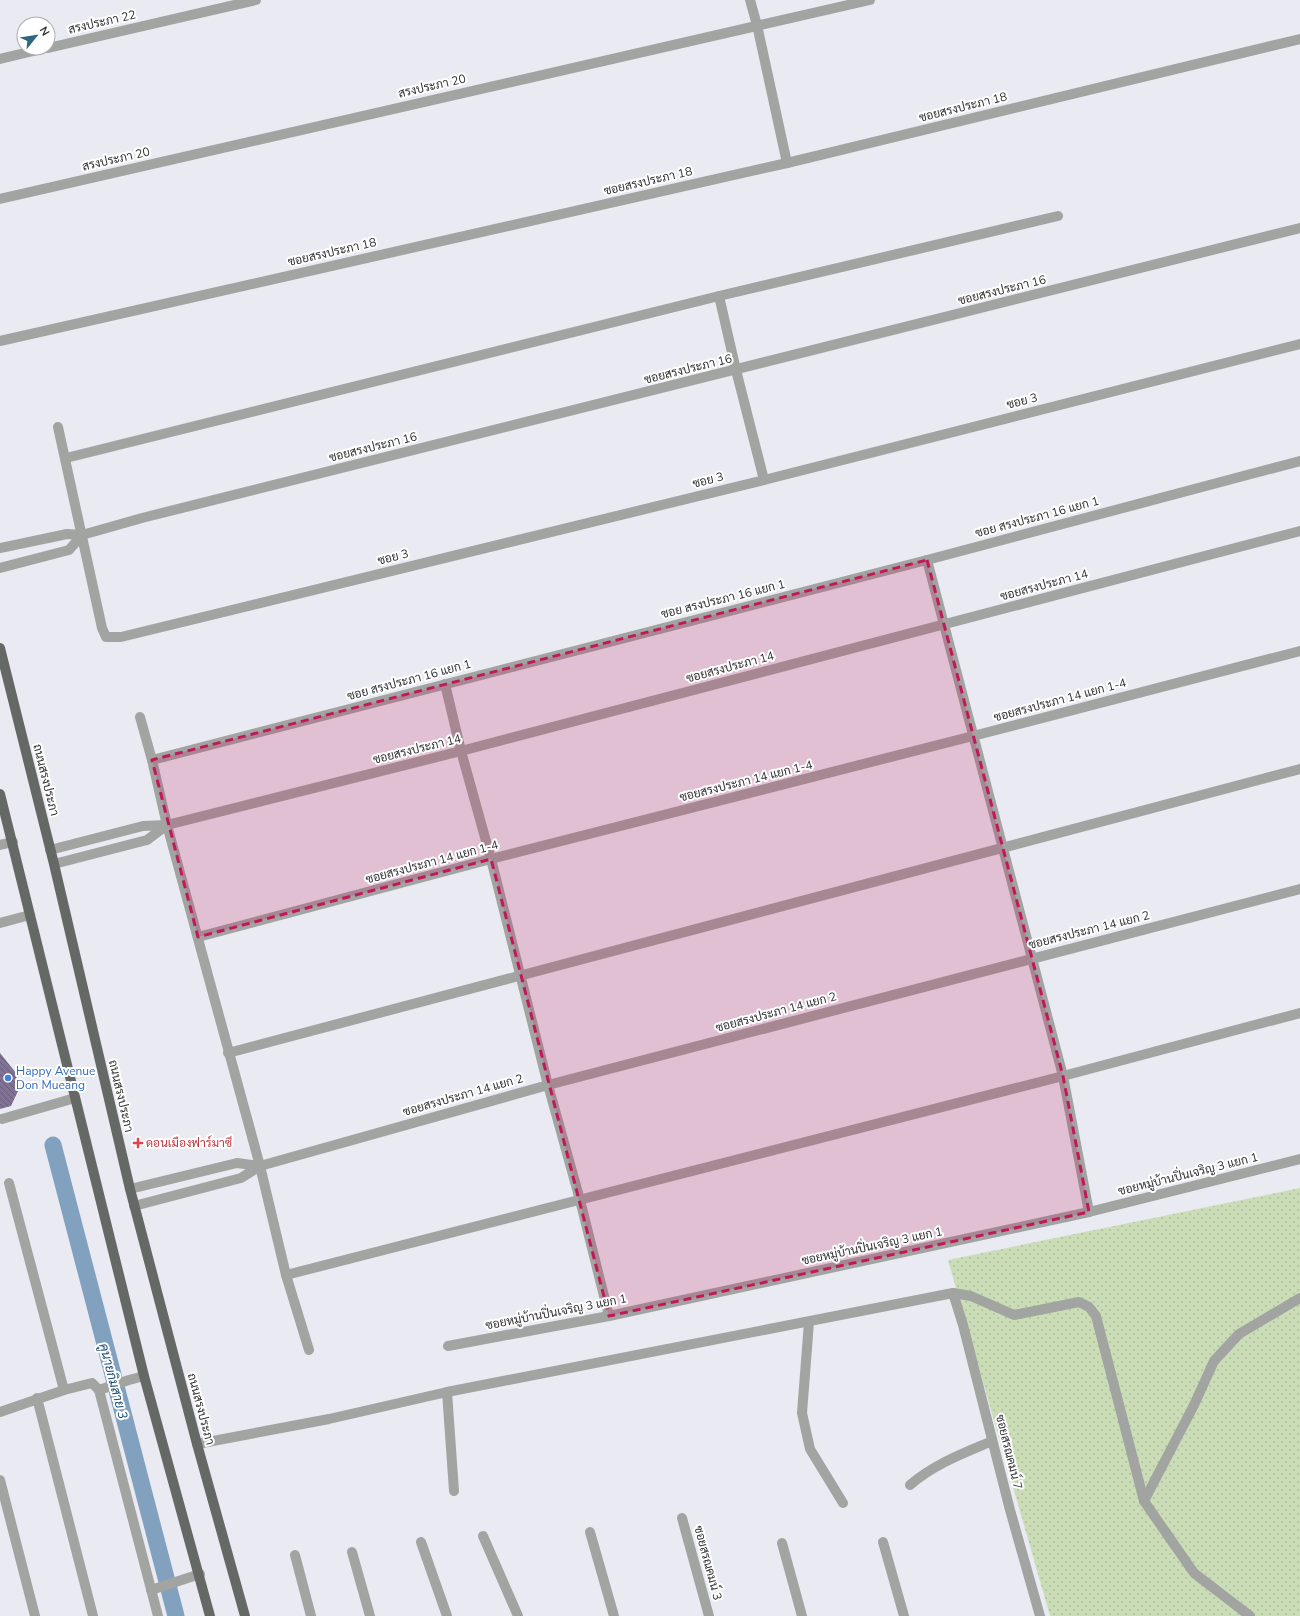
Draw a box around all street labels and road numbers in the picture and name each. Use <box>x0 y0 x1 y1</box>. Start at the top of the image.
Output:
street label: สรงประภา 22 <box>67 6 137 38</box>
street label: สรงประภา 20 <box>397 70 467 102</box>
street label: ซอยสรงประภา 18 <box>917 88 1009 126</box>
street label: สรงประภา 20 <box>81 143 151 175</box>
street label: ซอยสรงประภา 18 <box>602 163 694 199</box>
street label: ซอยสรงประภา 18 <box>286 234 378 270</box>
street label: ซอยสรงประภา 16 <box>956 271 1048 309</box>
street label: ซอยสรงประภา 16 <box>642 350 734 388</box>
street label: ซอย 3 <box>1005 389 1039 413</box>
street label: ซอยสรงประภา 16 <box>327 428 419 466</box>
street label: ซอย 3 <box>691 468 725 492</box>
street label: ซอย สรงประภา 16 แยก 1 <box>973 493 1101 541</box>
street label: ซอย 3 <box>376 545 410 569</box>
street label: ซอยสรงประภา 14 <box>998 566 1090 604</box>
street label: ซอย สรงประภา 16 แยก 1 <box>659 576 787 622</box>
street label: ซอยสรงประภา 14 <box>684 648 776 686</box>
street label: ซอย สรงประภา 16 แยก 1 <box>345 656 473 704</box>
street label: ซอยสรงประภา 14 แยก 1-4 <box>992 675 1128 725</box>
street label: ซอยสรงประภา 14 <box>371 730 463 768</box>
street label: ถนนสรงประภา <box>29 742 63 818</box>
street label: ซอยสรงประภา 14 แยก 1-4 <box>678 757 814 805</box>
street label: ซอยสรงประภา 14 แยก 1-4 <box>364 837 500 887</box>
street label: ซอยสรงประภา 14 แยก 2 <box>1027 907 1151 953</box>
street label: ซอยสรงประภา 14 แยก 2 <box>714 988 838 1036</box>
street label: ถนนสรงประภา <box>105 1058 137 1134</box>
street label: ซอยสรงประภา 14 แยก 2 <box>401 1070 525 1120</box>
street label: ซอยหมู่บ้านปิ่นเจริญ 3 แยก 1 <box>1116 1146 1260 1199</box>
street label: ซอยหมู่บ้านปิ่นเจริญ 3 แยก 1 <box>800 1221 944 1269</box>
street label: ซอยหมู่บ้านปิ่นเจริญ 3 แยก 1 <box>484 1288 628 1334</box>
street label: ถนนสรงประภา <box>184 1371 218 1447</box>
street label: ซอยสรณคมน์ 7 <box>992 1413 1026 1491</box>
street label: ซอยสรณคมน์ 3 <box>690 1524 726 1602</box>

